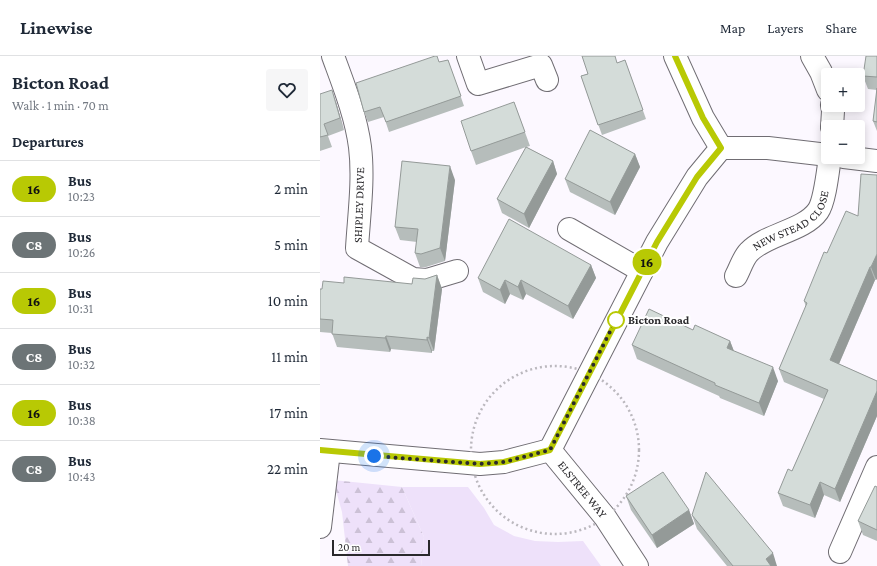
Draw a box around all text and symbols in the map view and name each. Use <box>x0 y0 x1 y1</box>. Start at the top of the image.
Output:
text: Linewise <box>20 17 93 38</box>
text: Map <box>720 20 745 36</box>
text: Layers <box>767 20 804 36</box>
text: Share <box>826 20 857 36</box>
map controls <box>821 68 865 164</box>
button: + <box>821 68 865 112</box>
button: heart <box>266 69 308 111</box>
text: Bicton Road <box>12 72 109 93</box>
text: Walk · 1 min · 70 m <box>12 98 109 113</box>
button: − <box>821 120 865 164</box>
text: Departures <box>12 134 84 150</box>
street label: SHIPLEY DRIVE <box>351 166 367 243</box>
text: Bus <box>68 173 91 189</box>
text: 16 <box>28 181 40 197</box>
text: 2 min <box>274 181 308 197</box>
text: 10:23 <box>68 189 95 204</box>
street label: NEW STEAD CLOSE <box>750 189 832 253</box>
text: Bus <box>68 229 91 245</box>
text: C8 <box>26 237 42 253</box>
text: 5 min <box>274 237 308 253</box>
text: 10:26 <box>68 245 95 260</box>
line badge: 16 <box>629 249 665 275</box>
text: 16 <box>641 254 653 270</box>
text: Bus <box>68 285 91 301</box>
text: 16 <box>28 293 40 309</box>
text: 10 min <box>268 293 308 309</box>
text: 10:31 <box>68 301 93 316</box>
marker: Bicton Road <box>607 311 625 329</box>
place label: Bicton Road <box>628 313 690 327</box>
text: Bus <box>68 341 91 357</box>
text: C8 <box>26 349 42 365</box>
text: 11 min <box>271 349 308 365</box>
text: 10:32 <box>68 357 95 372</box>
text: Bus <box>68 397 91 413</box>
text: 16 <box>28 405 40 421</box>
text: 17 min <box>269 405 308 421</box>
text: 10:38 <box>68 413 96 428</box>
your location <box>364 446 384 466</box>
text: Bus <box>68 453 91 469</box>
street label: ELSTREE WAY <box>555 458 610 521</box>
text: C8 <box>26 461 42 477</box>
text: 22 min <box>267 461 308 477</box>
text: 10:43 <box>68 469 95 484</box>
scale bar <box>332 538 430 557</box>
text: 20 m <box>338 541 360 553</box>

